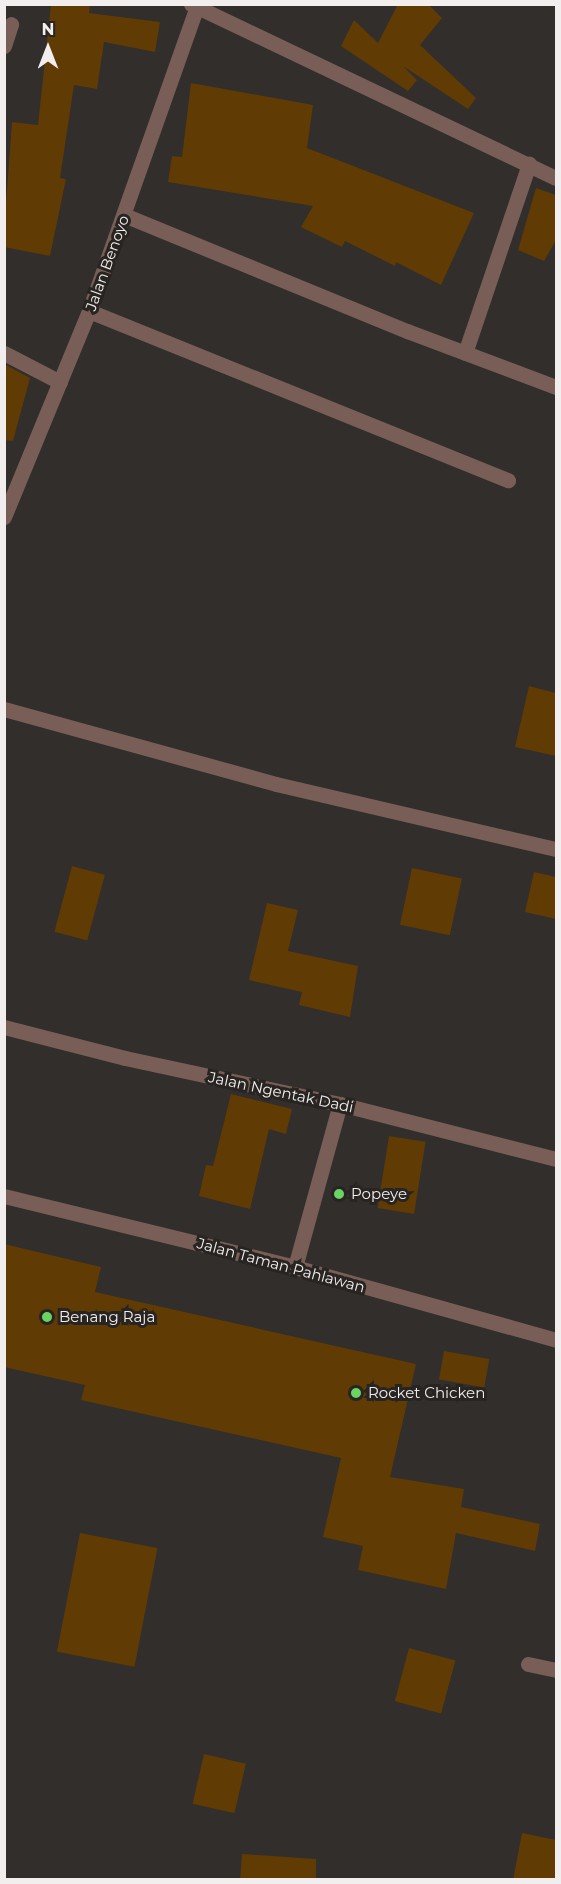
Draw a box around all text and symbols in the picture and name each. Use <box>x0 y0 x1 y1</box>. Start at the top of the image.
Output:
north arrow <box>18 18 78 78</box>
text: N <box>42 20 54 39</box>
street label: Jalan Benoyo <box>81 213 133 313</box>
street label: Jalan Ngentak Dadi <box>207 1068 355 1116</box>
place label: Popeye <box>351 1185 407 1203</box>
marker: Popeye <box>332 1187 346 1201</box>
street label: Jalan Taman Pahlawan <box>195 1234 367 1296</box>
place label: Benang Raja <box>59 1308 155 1326</box>
marker: Benang Raja <box>40 1310 54 1324</box>
place label: Rocket Chicken <box>368 1384 485 1402</box>
marker: Rocket Chicken <box>349 1386 363 1400</box>

